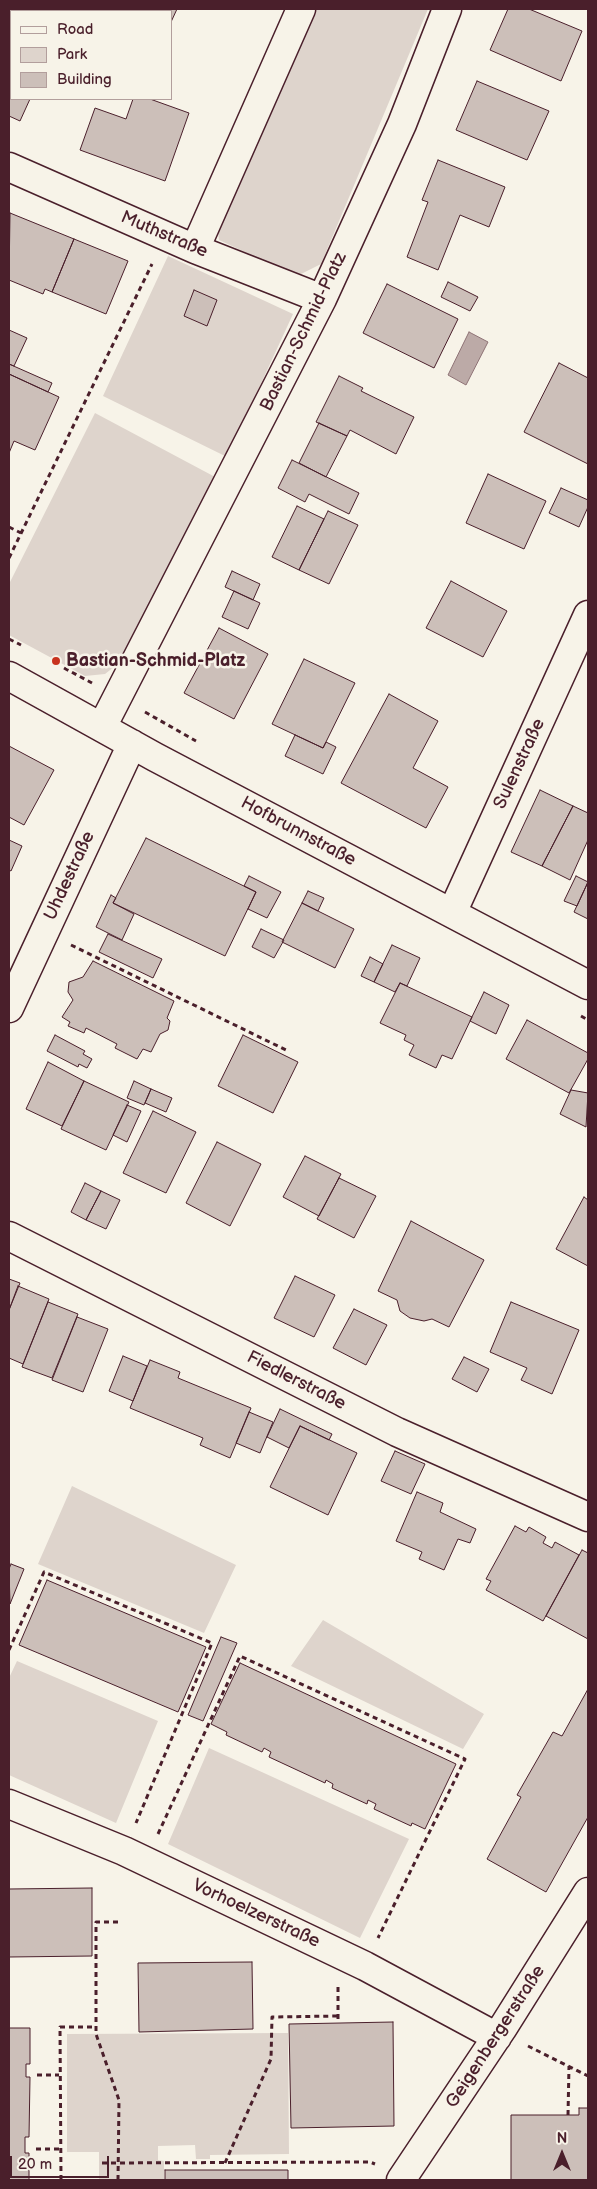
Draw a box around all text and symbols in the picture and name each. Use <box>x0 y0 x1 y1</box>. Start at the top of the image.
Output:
legend <box>10 10 172 100</box>
text: Road <box>57 20 93 39</box>
text: Park <box>57 45 87 64</box>
text: Building <box>57 70 112 89</box>
street label: Muthstraße <box>117 207 211 263</box>
street label: Bastian-Schmid-Platz <box>256 249 352 415</box>
place label: Bastian-Schmid-Platz <box>66 650 245 672</box>
marker: Bastian-Schmid-Platz <box>50 655 62 667</box>
street label: Sulenstraße <box>490 715 550 813</box>
street label: Hofbrunnstraße <box>237 793 359 871</box>
street label: Uhdestraße <box>40 828 100 924</box>
street label: Fiedlerstraße <box>243 1347 349 1415</box>
street label: Vorhoelzerstraße <box>189 1875 323 1953</box>
street label: Geigenbergerstraße <box>442 1962 550 2112</box>
north arrow <box>537 2129 587 2179</box>
text: N <box>557 2130 567 2147</box>
scale bar <box>12 2146 111 2178</box>
text: 20 m <box>18 2155 52 2174</box>

